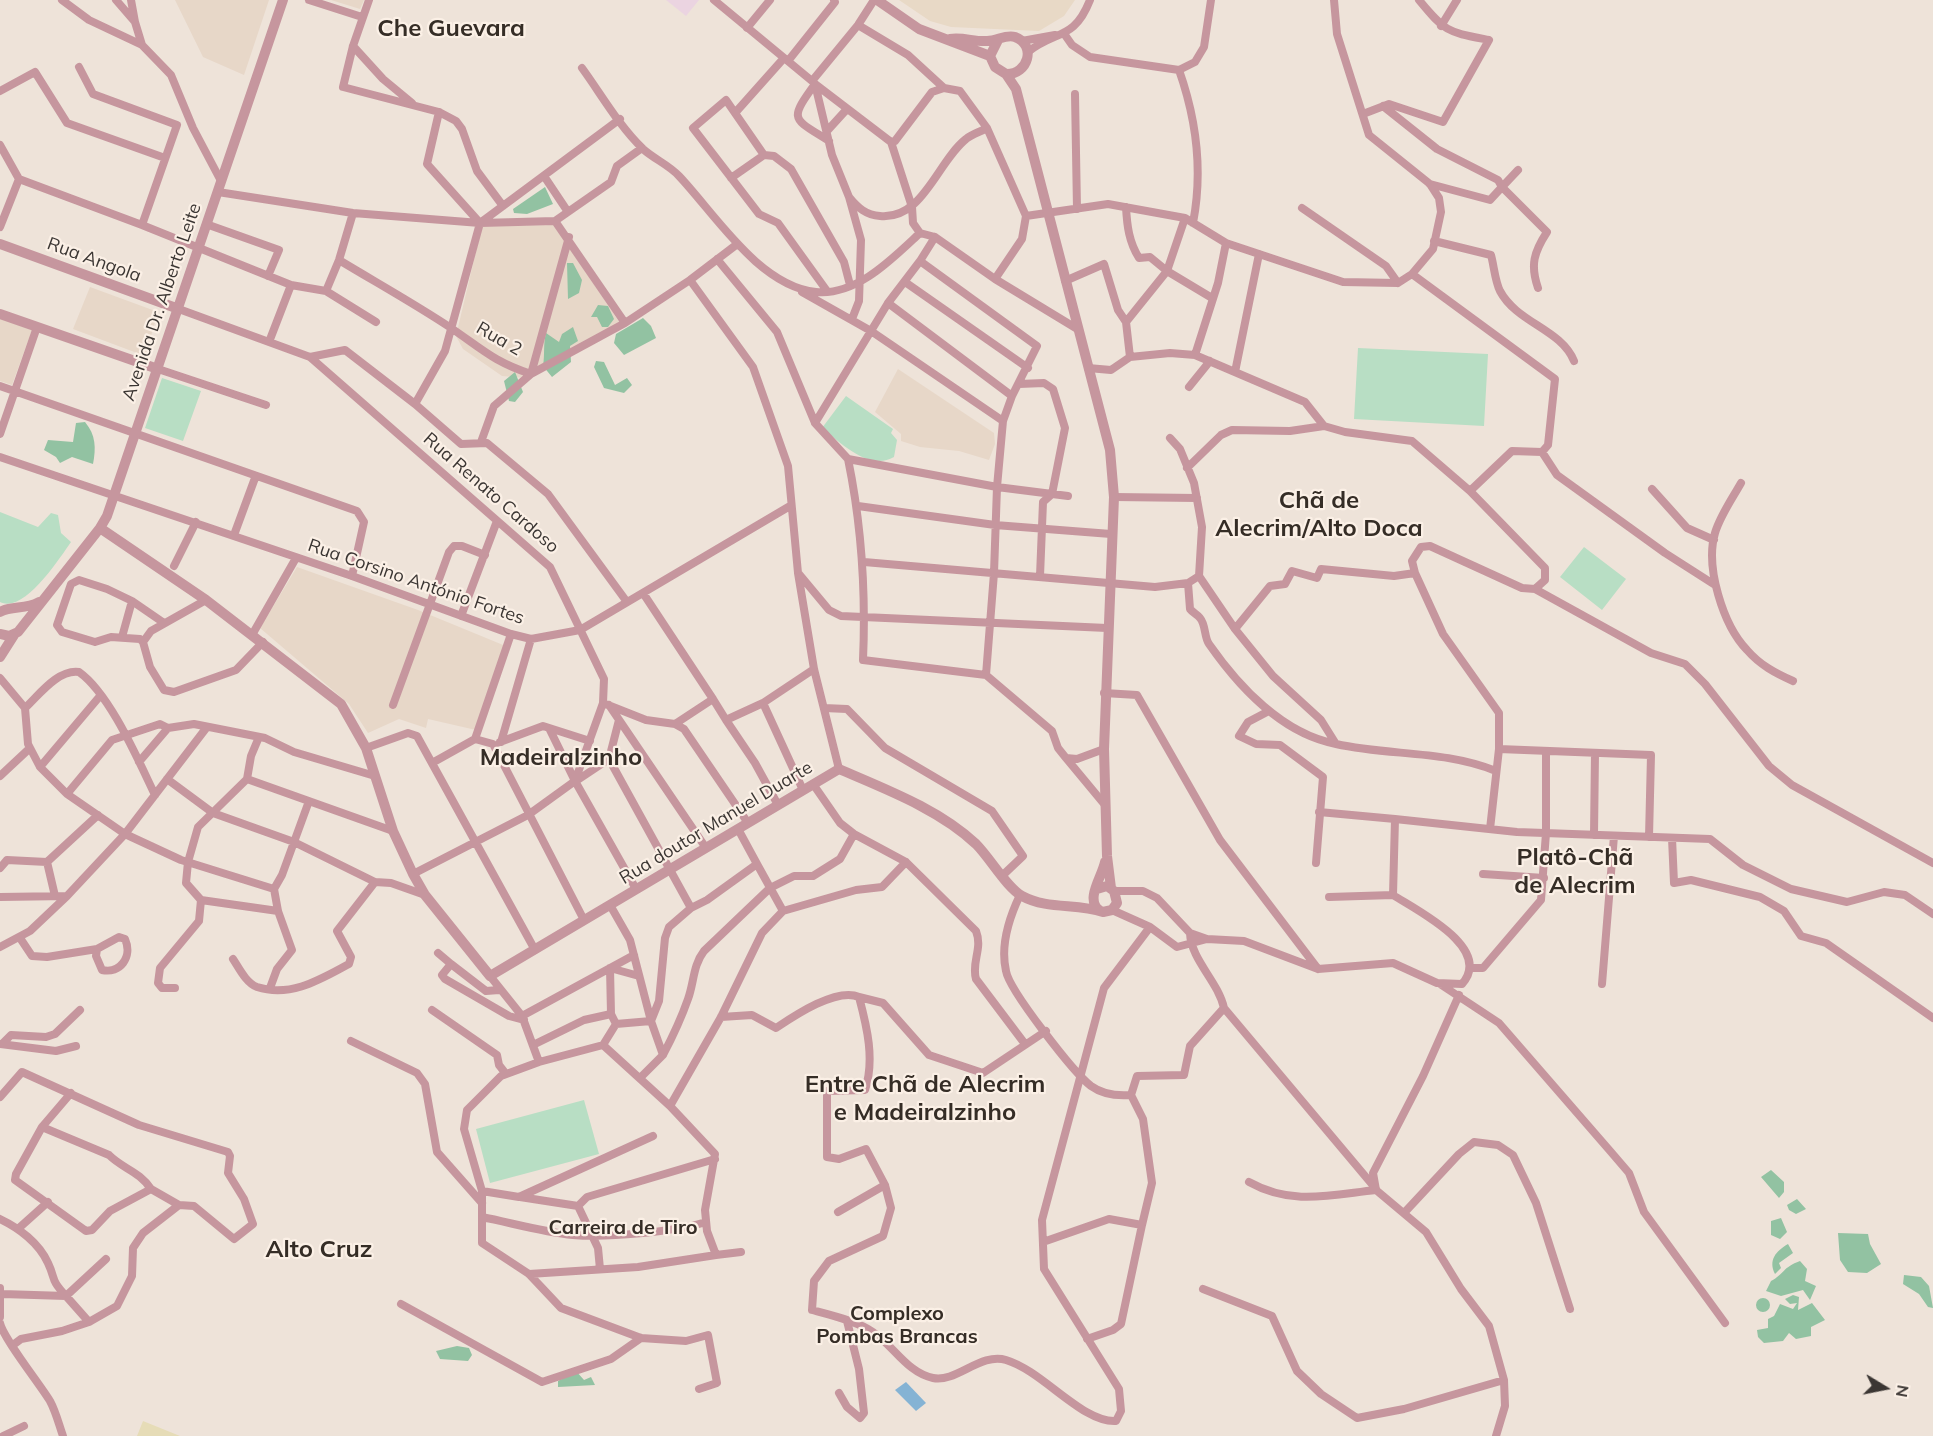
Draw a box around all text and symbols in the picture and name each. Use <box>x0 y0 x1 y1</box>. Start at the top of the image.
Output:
district label: Che Guevara <box>377 15 525 43</box>
street label: Avenida Dr. Alberto Leite <box>118 200 206 404</box>
street label: Rua Angola <box>44 233 144 287</box>
street label: Rua 2 <box>472 317 526 361</box>
street label: Rua Renato Cardoso <box>419 428 563 558</box>
district label: Chã de Alecrim/Alto Doca <box>1215 487 1423 543</box>
street label: Rua Corsino António Fortes <box>305 535 527 629</box>
district label: Madeiralzinho <box>480 744 642 772</box>
street label: Rua doutor Manuel Duarte <box>616 757 816 889</box>
district label: Platô-Chã de Alecrim <box>1514 844 1636 900</box>
district label: Entre Chã de Alecrim e Madeiralzinho <box>805 1071 1045 1127</box>
district label: Carreira de Tiro <box>548 1216 698 1240</box>
district label: Alto Cruz <box>266 1236 372 1264</box>
district label: Complexo Pombas Brancas <box>816 1302 978 1349</box>
north arrow <box>1855 1358 1915 1418</box>
text: N <box>1892 1383 1914 1399</box>

